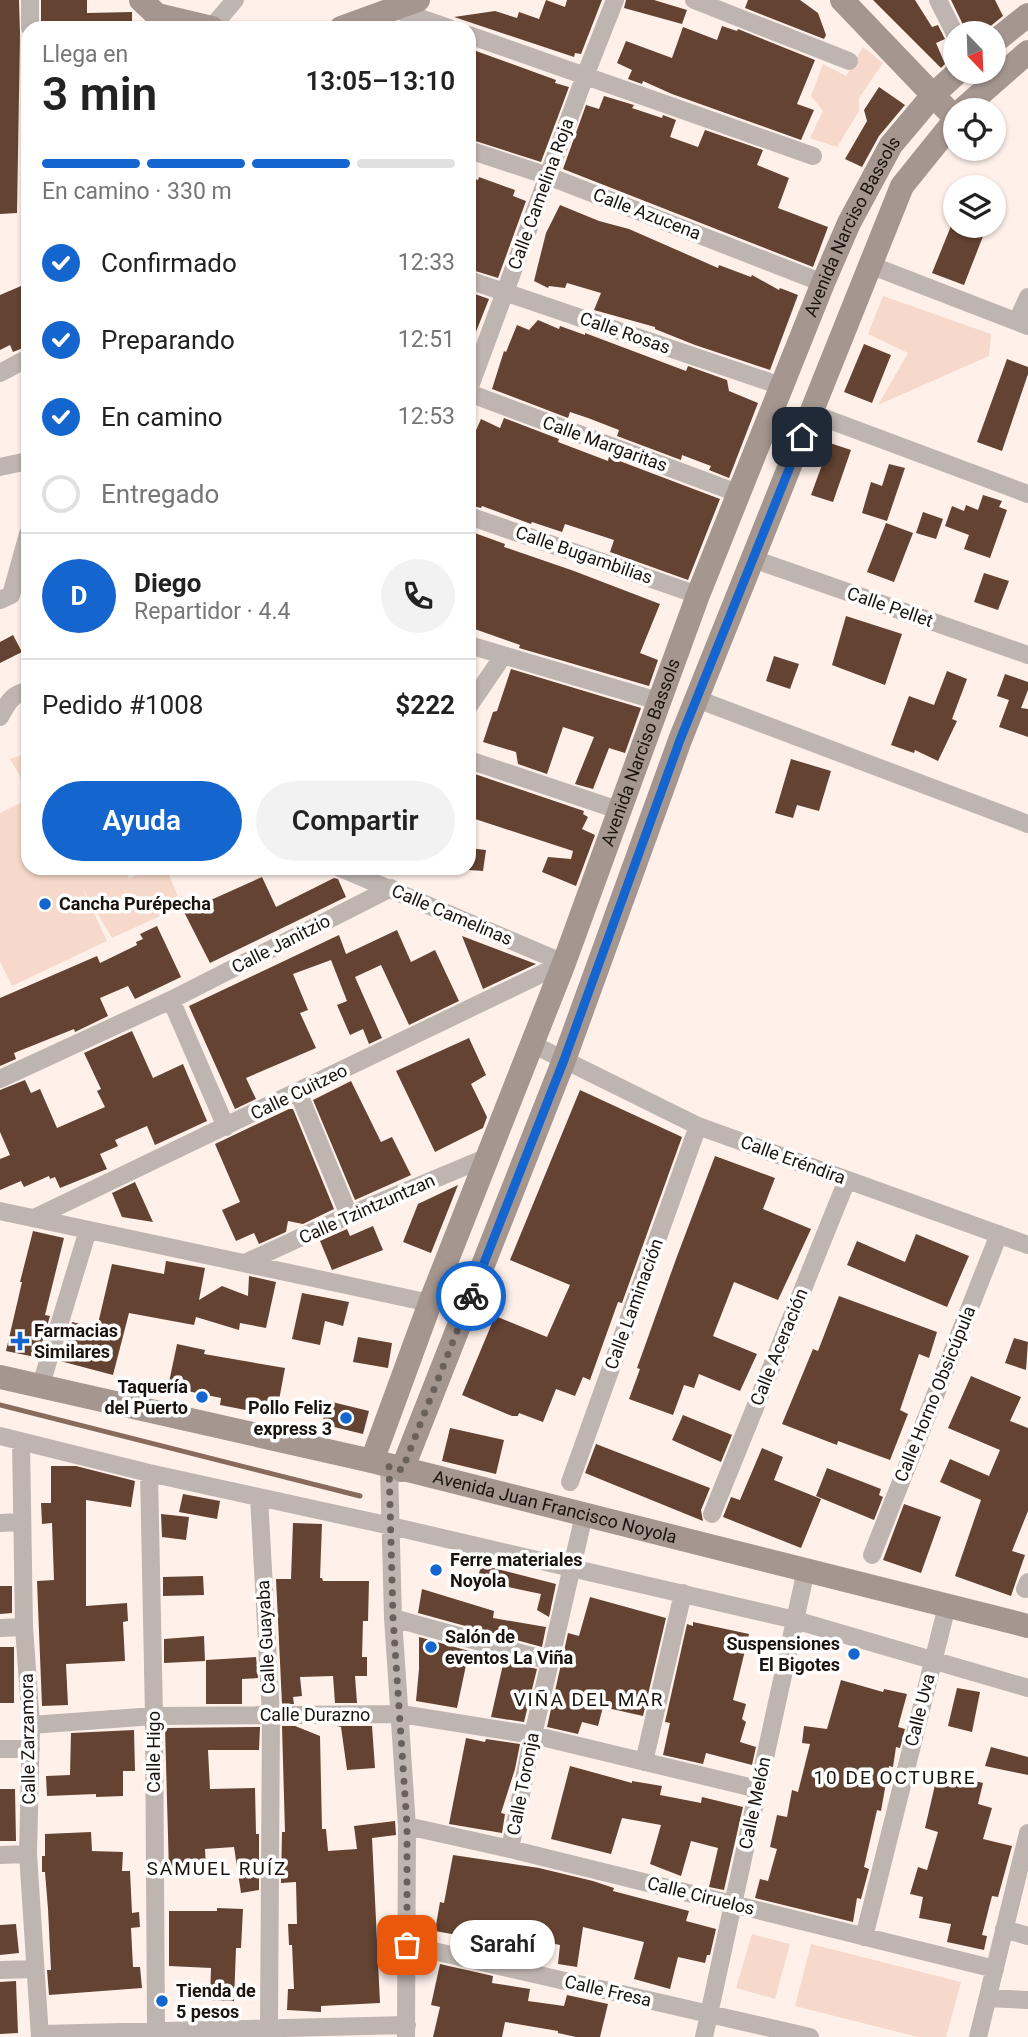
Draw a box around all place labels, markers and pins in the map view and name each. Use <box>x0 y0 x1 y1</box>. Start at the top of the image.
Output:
pin <box>772 407 832 467</box>
place label: Cancha Purépecha <box>59 893 211 914</box>
marker: Cancha Purépecha <box>37 896 53 912</box>
place label: Farmacias Similares <box>34 1320 118 1362</box>
marker: Farmacias Similares <box>12 1333 28 1349</box>
place label: Taquería del Puerto <box>104 1376 188 1418</box>
marker: Taquería del Puerto <box>194 1389 210 1405</box>
place label: Pollo Feliz express 3 <box>248 1397 332 1439</box>
marker: Pollo Feliz express 3 <box>338 1410 354 1426</box>
place label: Ferre materiales Noyola <box>450 1549 582 1591</box>
marker: Ferre materiales Noyola <box>428 1562 444 1578</box>
place label: Salón de eventos La Viña <box>445 1626 574 1668</box>
place label: Suspensiones El Bigotes <box>726 1633 840 1675</box>
marker: Salón de eventos La Viña <box>423 1639 439 1655</box>
marker: Suspensiones El Bigotes <box>846 1646 862 1662</box>
pin <box>377 1915 437 1975</box>
callout: Sarahí <box>449 1920 554 1969</box>
place label: Tienda de 5 pesos <box>176 1980 256 2022</box>
marker: Tienda de 5 pesos <box>154 1993 170 2009</box>

